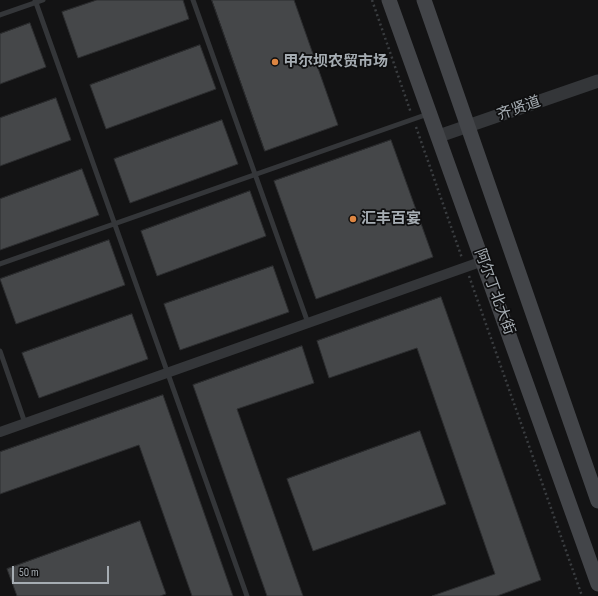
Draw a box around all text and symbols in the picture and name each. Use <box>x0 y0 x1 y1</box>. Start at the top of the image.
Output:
place label: 甲尔坝农贸市场 <box>283 53 388 71</box>
marker: 甲尔坝农贸市场 <box>270 57 280 67</box>
street label: 齐贤道 <box>495 93 543 125</box>
place label: 汇丰百宴 <box>361 210 421 228</box>
marker: 汇丰百宴 <box>348 214 358 224</box>
street label: 阿尔丁北大街 <box>470 247 518 337</box>
scale bar <box>14 558 111 584</box>
text: 50 m <box>19 565 39 580</box>

